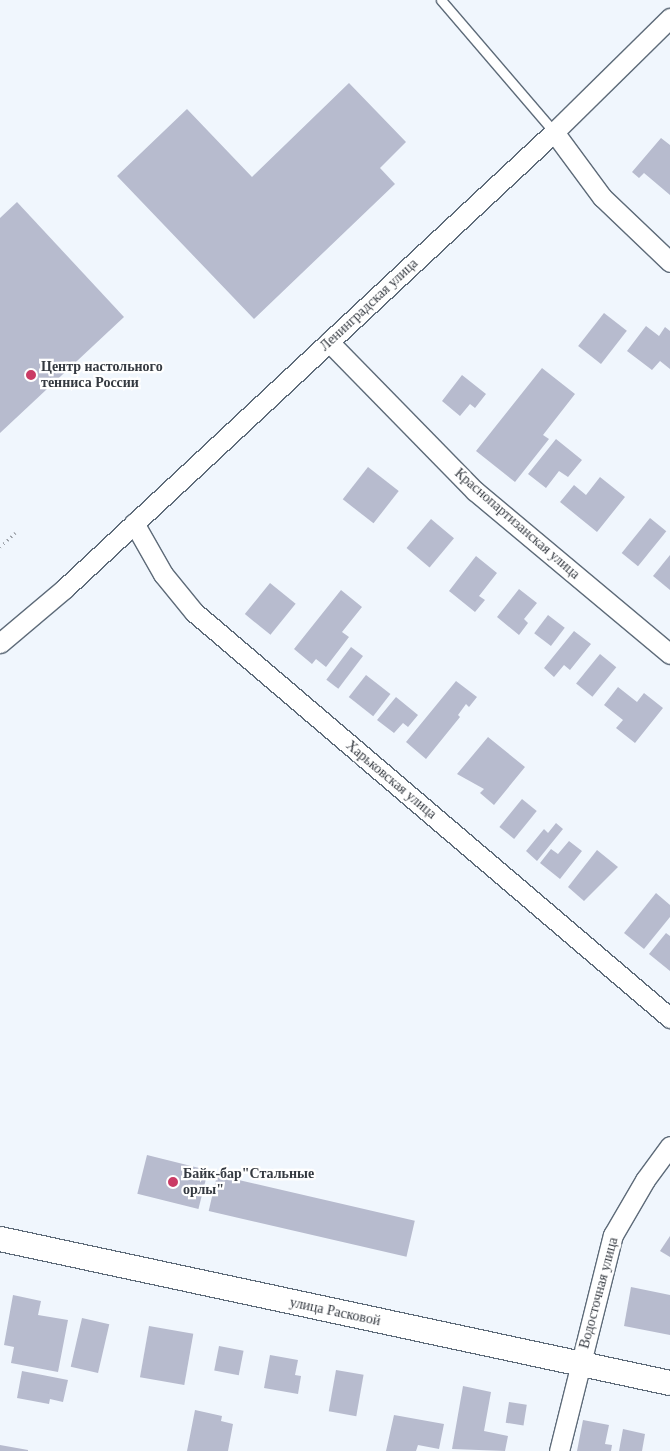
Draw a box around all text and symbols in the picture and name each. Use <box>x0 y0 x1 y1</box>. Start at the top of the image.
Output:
street label: Ленинградская улица <box>317 255 421 355</box>
place label: Центр настольного тенниса России <box>41 359 163 392</box>
marker: Центр настольного тенниса России <box>25 369 37 381</box>
street label: Краснопартизанская улица <box>451 465 583 583</box>
street label: Харьковская улица <box>342 737 440 823</box>
place label: Байк-бар"Стальные орлы" <box>183 1166 314 1198</box>
marker: Байк-бар"Стальные орлы" <box>167 1176 179 1188</box>
street label: Водосточная улица <box>576 1236 622 1350</box>
street label: улица Расковой <box>288 1294 382 1330</box>

